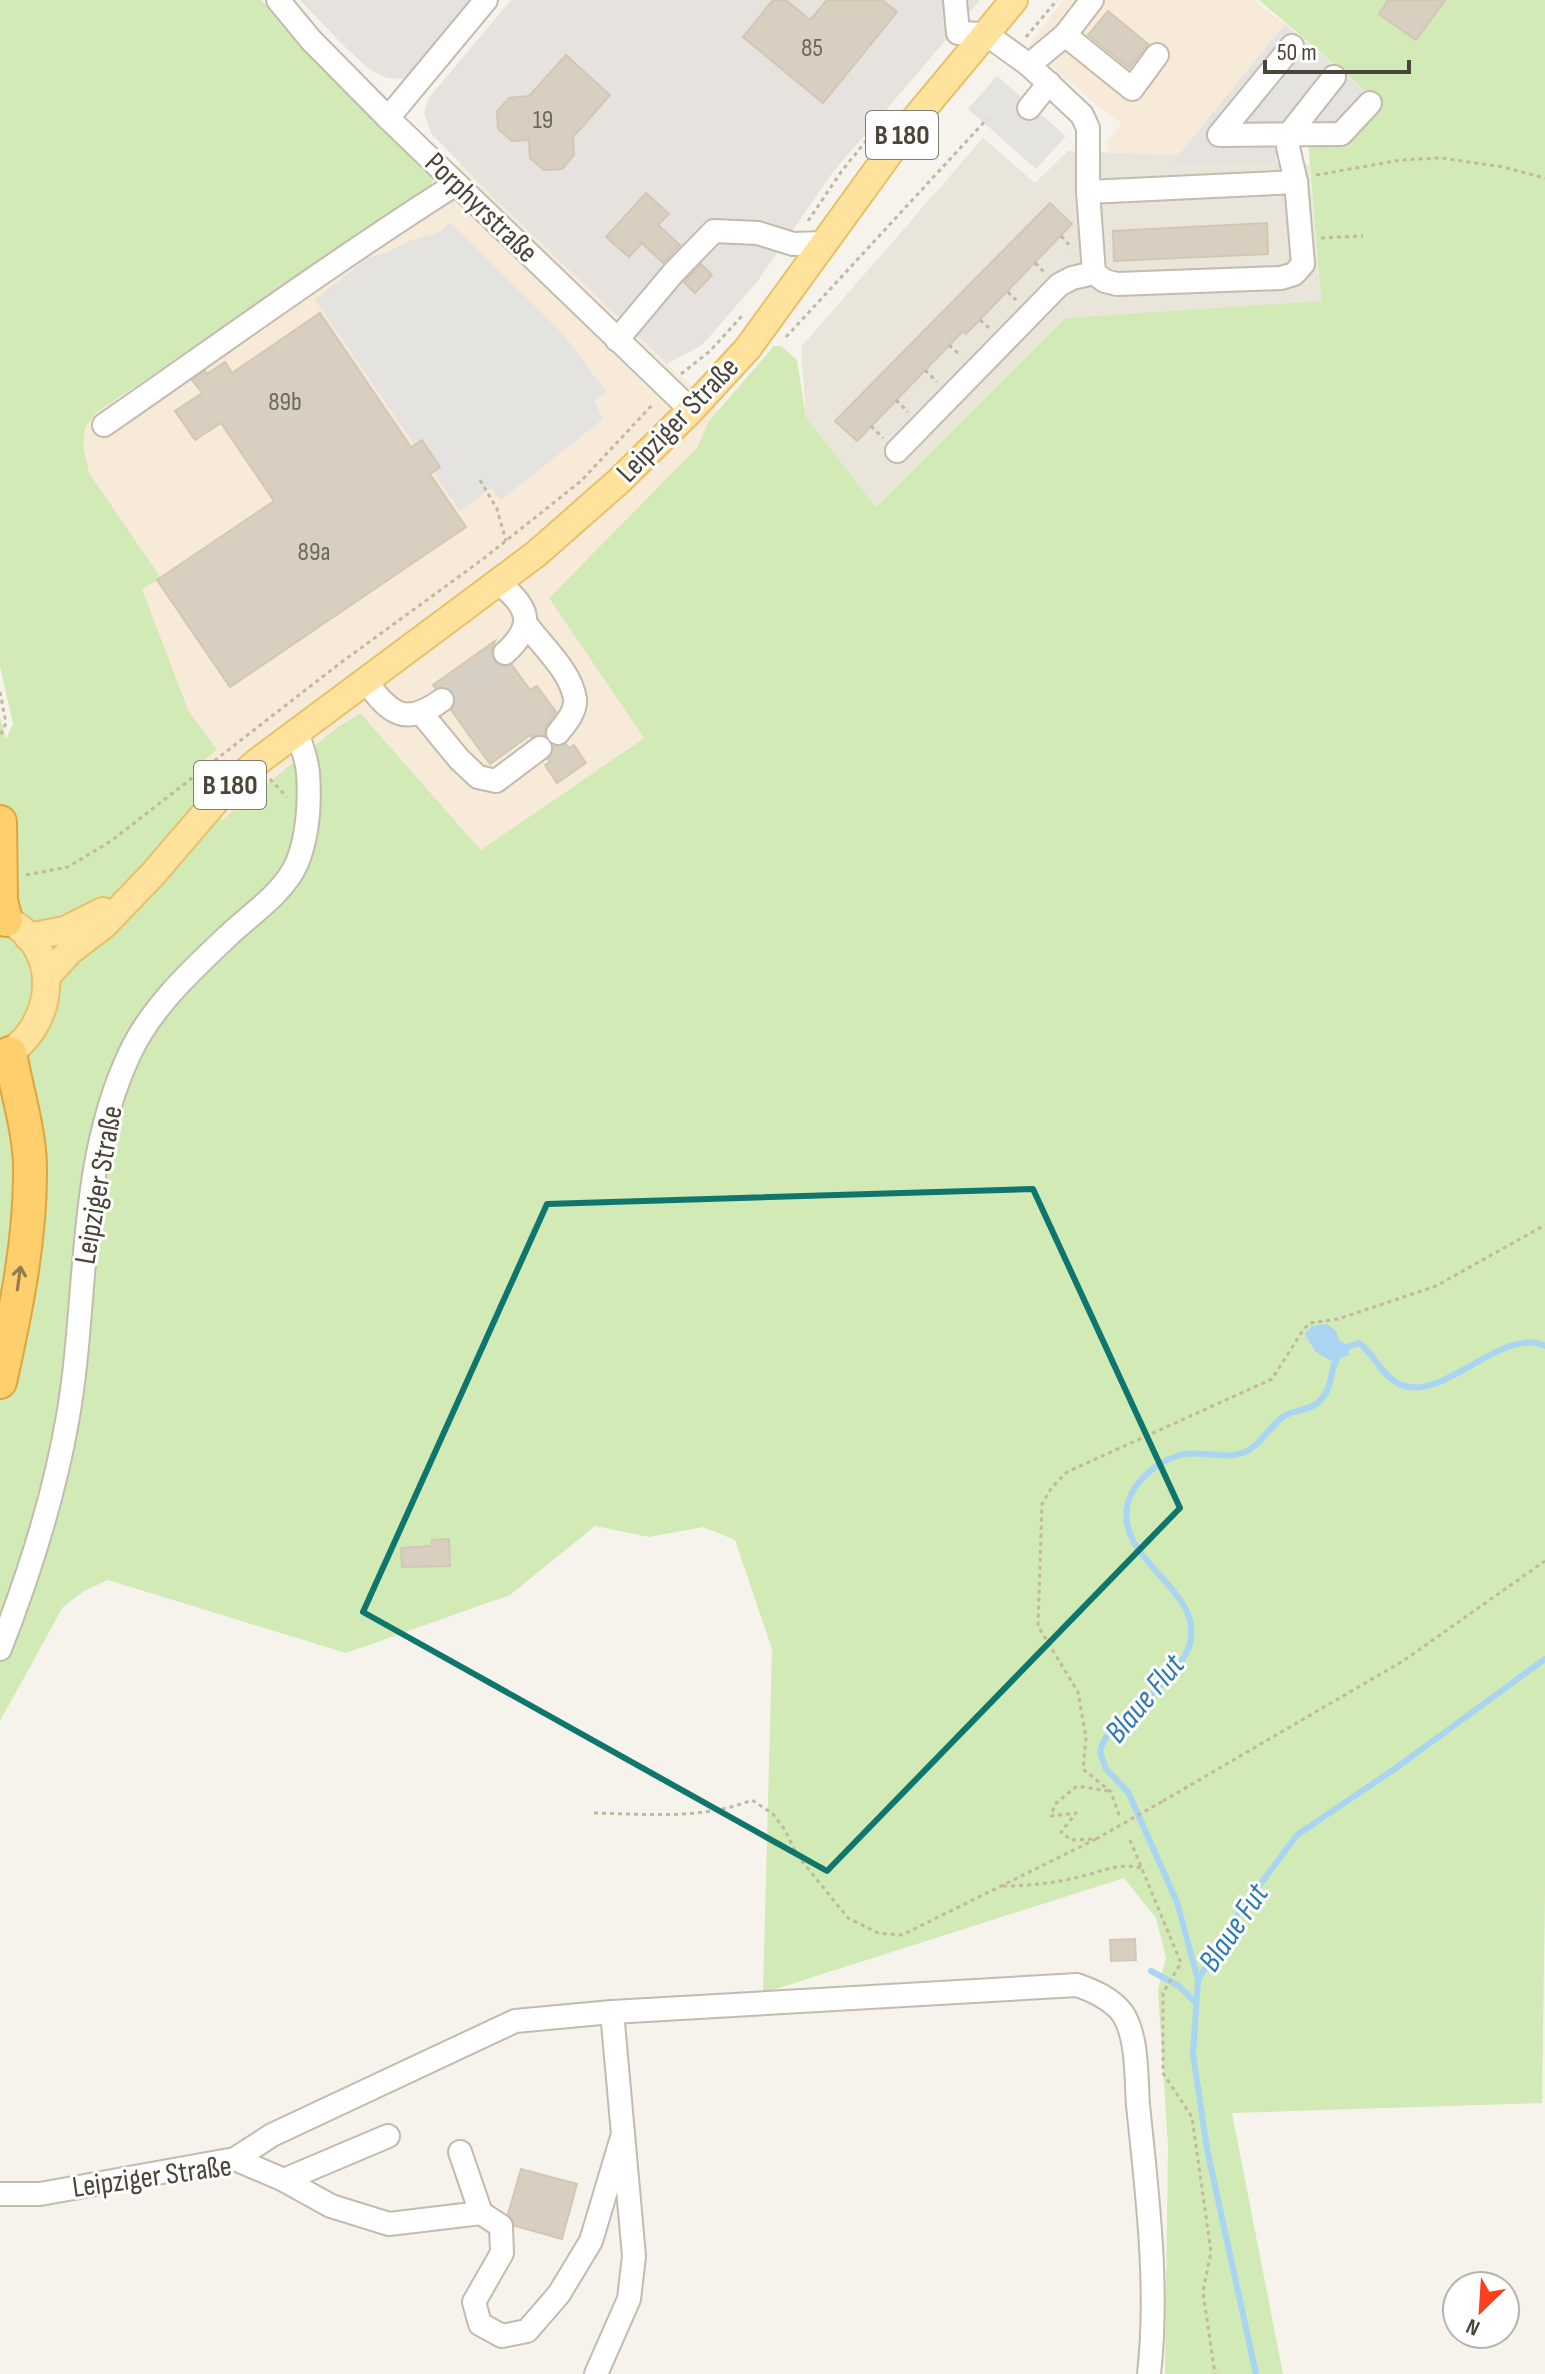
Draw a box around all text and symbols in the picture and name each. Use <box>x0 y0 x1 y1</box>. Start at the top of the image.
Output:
scale bar <box>1265 24 1409 74</box>
house number: 85 <box>801 33 823 64</box>
text: 50 m <box>1277 38 1317 67</box>
house number: 19 <box>533 105 553 136</box>
road number: B 180 <box>866 111 938 159</box>
street label: Porphyrstraße <box>417 145 545 271</box>
street label: Leipziger Straße <box>609 350 747 490</box>
house number: 89b <box>268 387 302 418</box>
house number: 89a <box>298 537 330 568</box>
road number: B 180 <box>194 761 266 809</box>
street label: Leipziger Straße <box>67 1103 131 1267</box>
one-way arrow <box>12 1265 27 1291</box>
water label: Blaue Flut <box>1097 1646 1194 1751</box>
water label: Blaue Fut <box>1191 1875 1278 1979</box>
street label: Leipziger Straße <box>70 2148 234 2206</box>
north arrow <box>1441 2270 1521 2350</box>
text: N <box>1462 2312 1484 2341</box>

